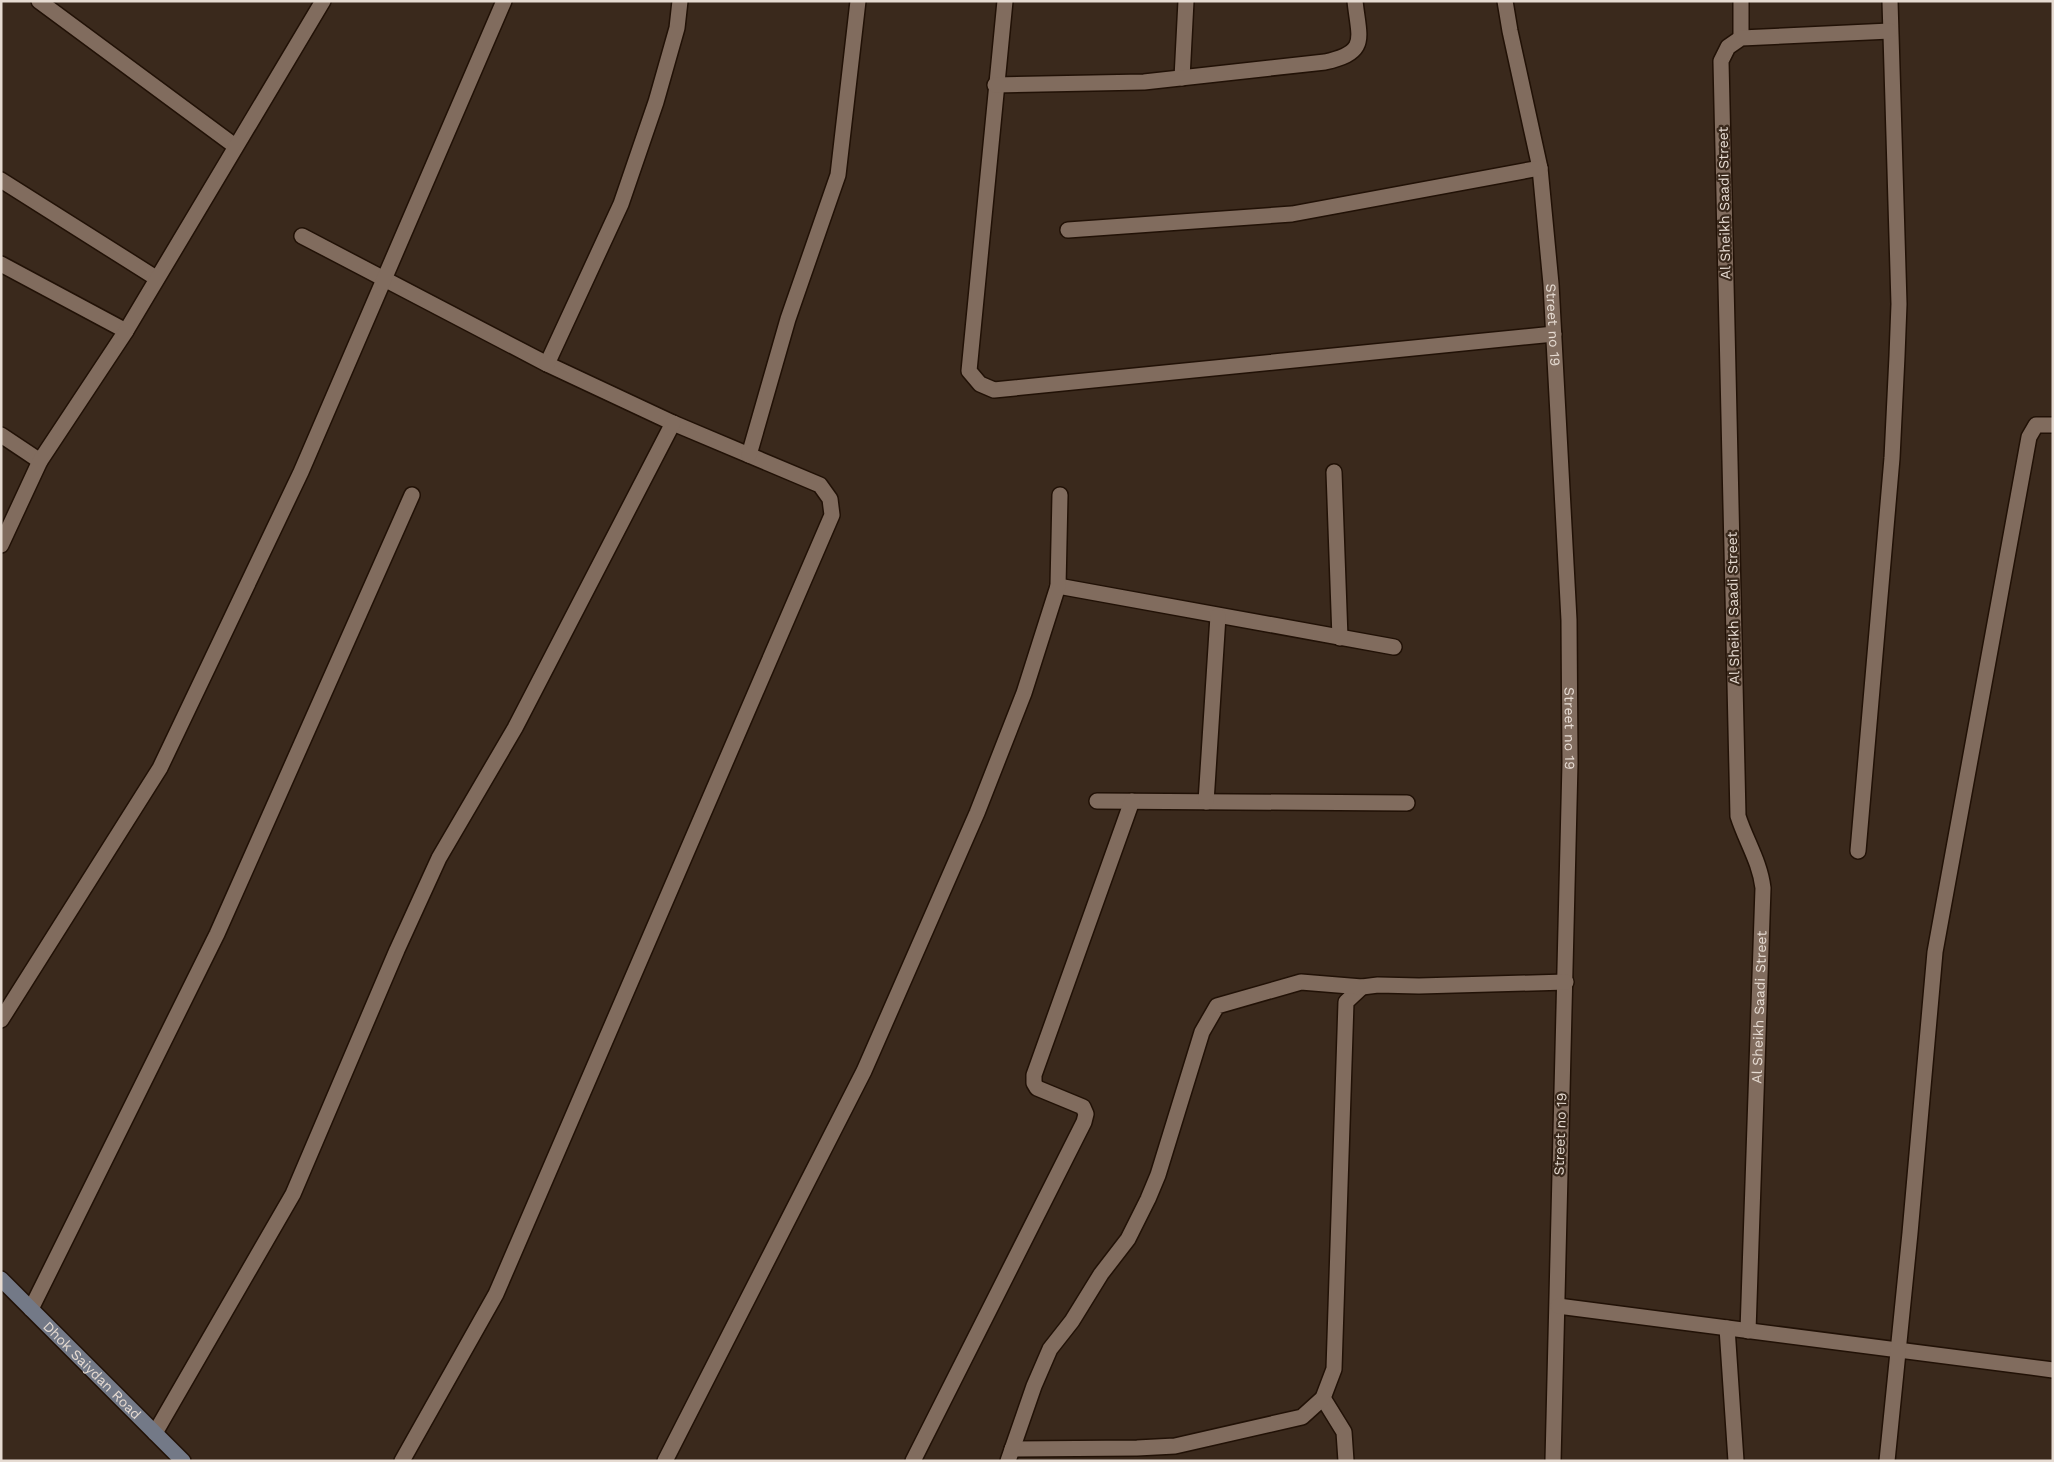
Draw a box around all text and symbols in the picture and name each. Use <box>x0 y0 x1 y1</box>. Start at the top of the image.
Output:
street label: Al Sheikh Saadi Street <box>1715 126 1733 279</box>
street label: Street no 19 <box>1543 283 1563 366</box>
street label: Al Sheikh Saadi Street <box>1724 531 1742 684</box>
street label: Street no 19 <box>1561 687 1578 770</box>
street label: Al Sheikh Saadi Street <box>1748 930 1770 1084</box>
street label: Street no 19 <box>1551 1092 1569 1176</box>
street label: Dhok Saiydan Road <box>40 1318 144 1422</box>

